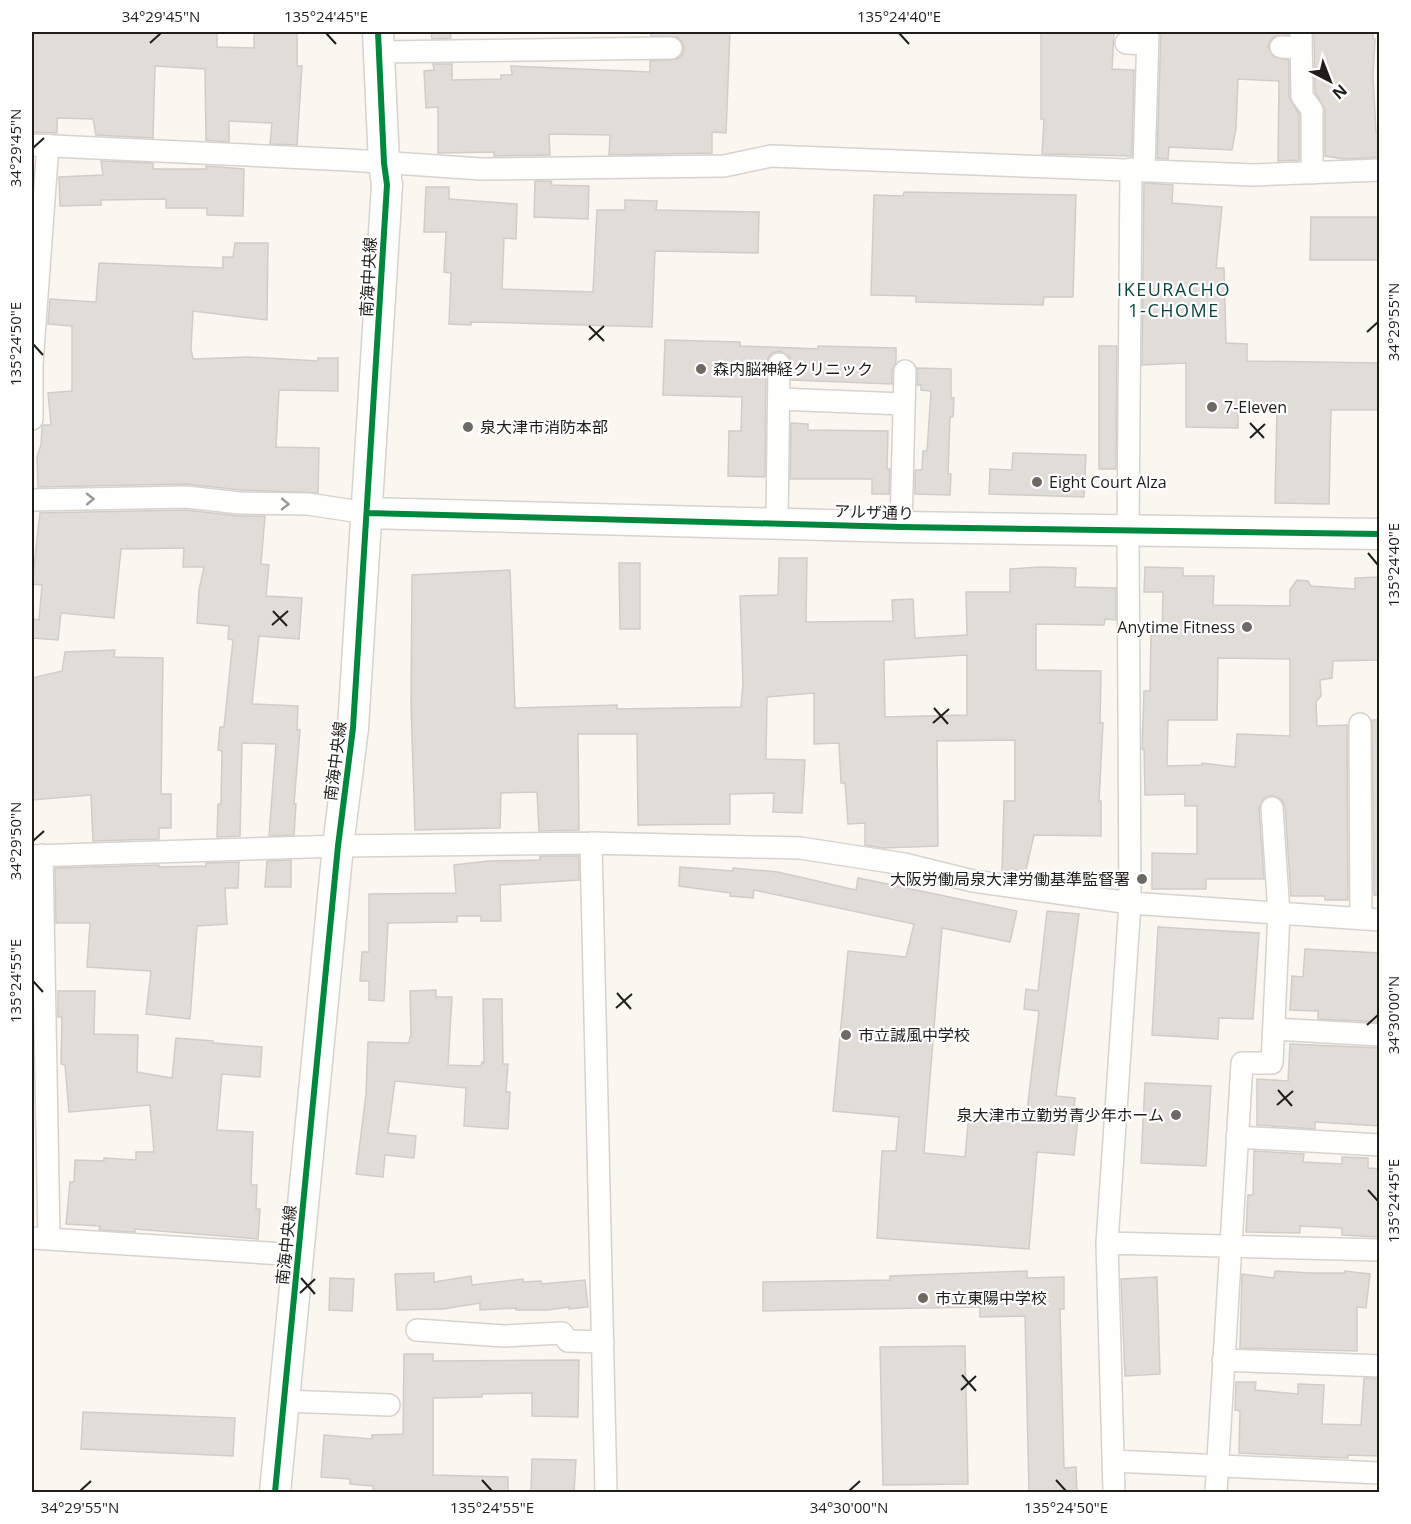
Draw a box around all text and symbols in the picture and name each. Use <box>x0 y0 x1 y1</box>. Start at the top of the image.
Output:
text: 34°29'45"N <box>122 6 200 26</box>
text: 135°24'45"E <box>284 6 368 26</box>
text: 135°24'40"E <box>857 6 941 26</box>
north arrow <box>1300 51 1360 111</box>
text: N <box>1328 80 1352 105</box>
text: 34°29'45"N <box>5 109 25 187</box>
street label: 南海中央線 <box>355 236 381 318</box>
district label: IKEURACHO 1-CHOME <box>1117 277 1231 322</box>
text: 34°29'55"N <box>1383 283 1403 361</box>
text: 135°24'50"E <box>5 302 25 386</box>
place label: 森内脳神経クリニック <box>713 358 873 380</box>
marker: 森内脳神経クリニック <box>694 362 708 376</box>
place label: 7-Eleven <box>1224 396 1287 418</box>
marker: 7-Eleven <box>1205 400 1219 414</box>
place label: 泉大津市消防本部 <box>480 416 608 438</box>
marker: 泉大津市消防本部 <box>461 420 475 434</box>
place label: Eight Court Alza <box>1049 471 1167 493</box>
marker: Eight Court Alza <box>1030 475 1044 489</box>
one-way arrow <box>85 493 94 505</box>
one-way arrow <box>280 498 289 510</box>
street label: アルザ通り <box>834 500 914 524</box>
text: 135°24'40"E <box>1383 523 1403 607</box>
place label: Anytime Fitness <box>1117 616 1235 638</box>
marker: Anytime Fitness <box>1240 620 1254 634</box>
street label: 南海中央線 <box>319 720 351 802</box>
text: 34°29'50"N <box>5 802 25 880</box>
place label: 大阪労働局泉大津労働基準監督署 <box>890 868 1130 890</box>
marker: 大阪労働局泉大津労働基準監督署 <box>1135 872 1149 886</box>
text: 135°24'55"E <box>5 939 25 1023</box>
text: 34°30'00"N <box>1383 976 1403 1054</box>
place label: 市立誠風中学校 <box>858 1024 970 1046</box>
marker: 市立誠風中学校 <box>839 1028 853 1042</box>
place label: 泉大津市立勤労青少年ホーム <box>956 1104 1164 1126</box>
marker: 泉大津市立勤労青少年ホーム <box>1169 1108 1183 1122</box>
text: 135°24'45"E <box>1383 1159 1403 1243</box>
street label: 南海中央線 <box>271 1204 301 1286</box>
place label: 市立東陽中学校 <box>935 1287 1047 1309</box>
marker: 市立東陽中学校 <box>916 1291 930 1305</box>
text: 34°29'55"N <box>41 1497 119 1517</box>
text: 135°24'55"E <box>450 1497 534 1517</box>
text: 34°30'00"N <box>810 1497 888 1517</box>
text: 135°24'50"E <box>1024 1497 1108 1517</box>

